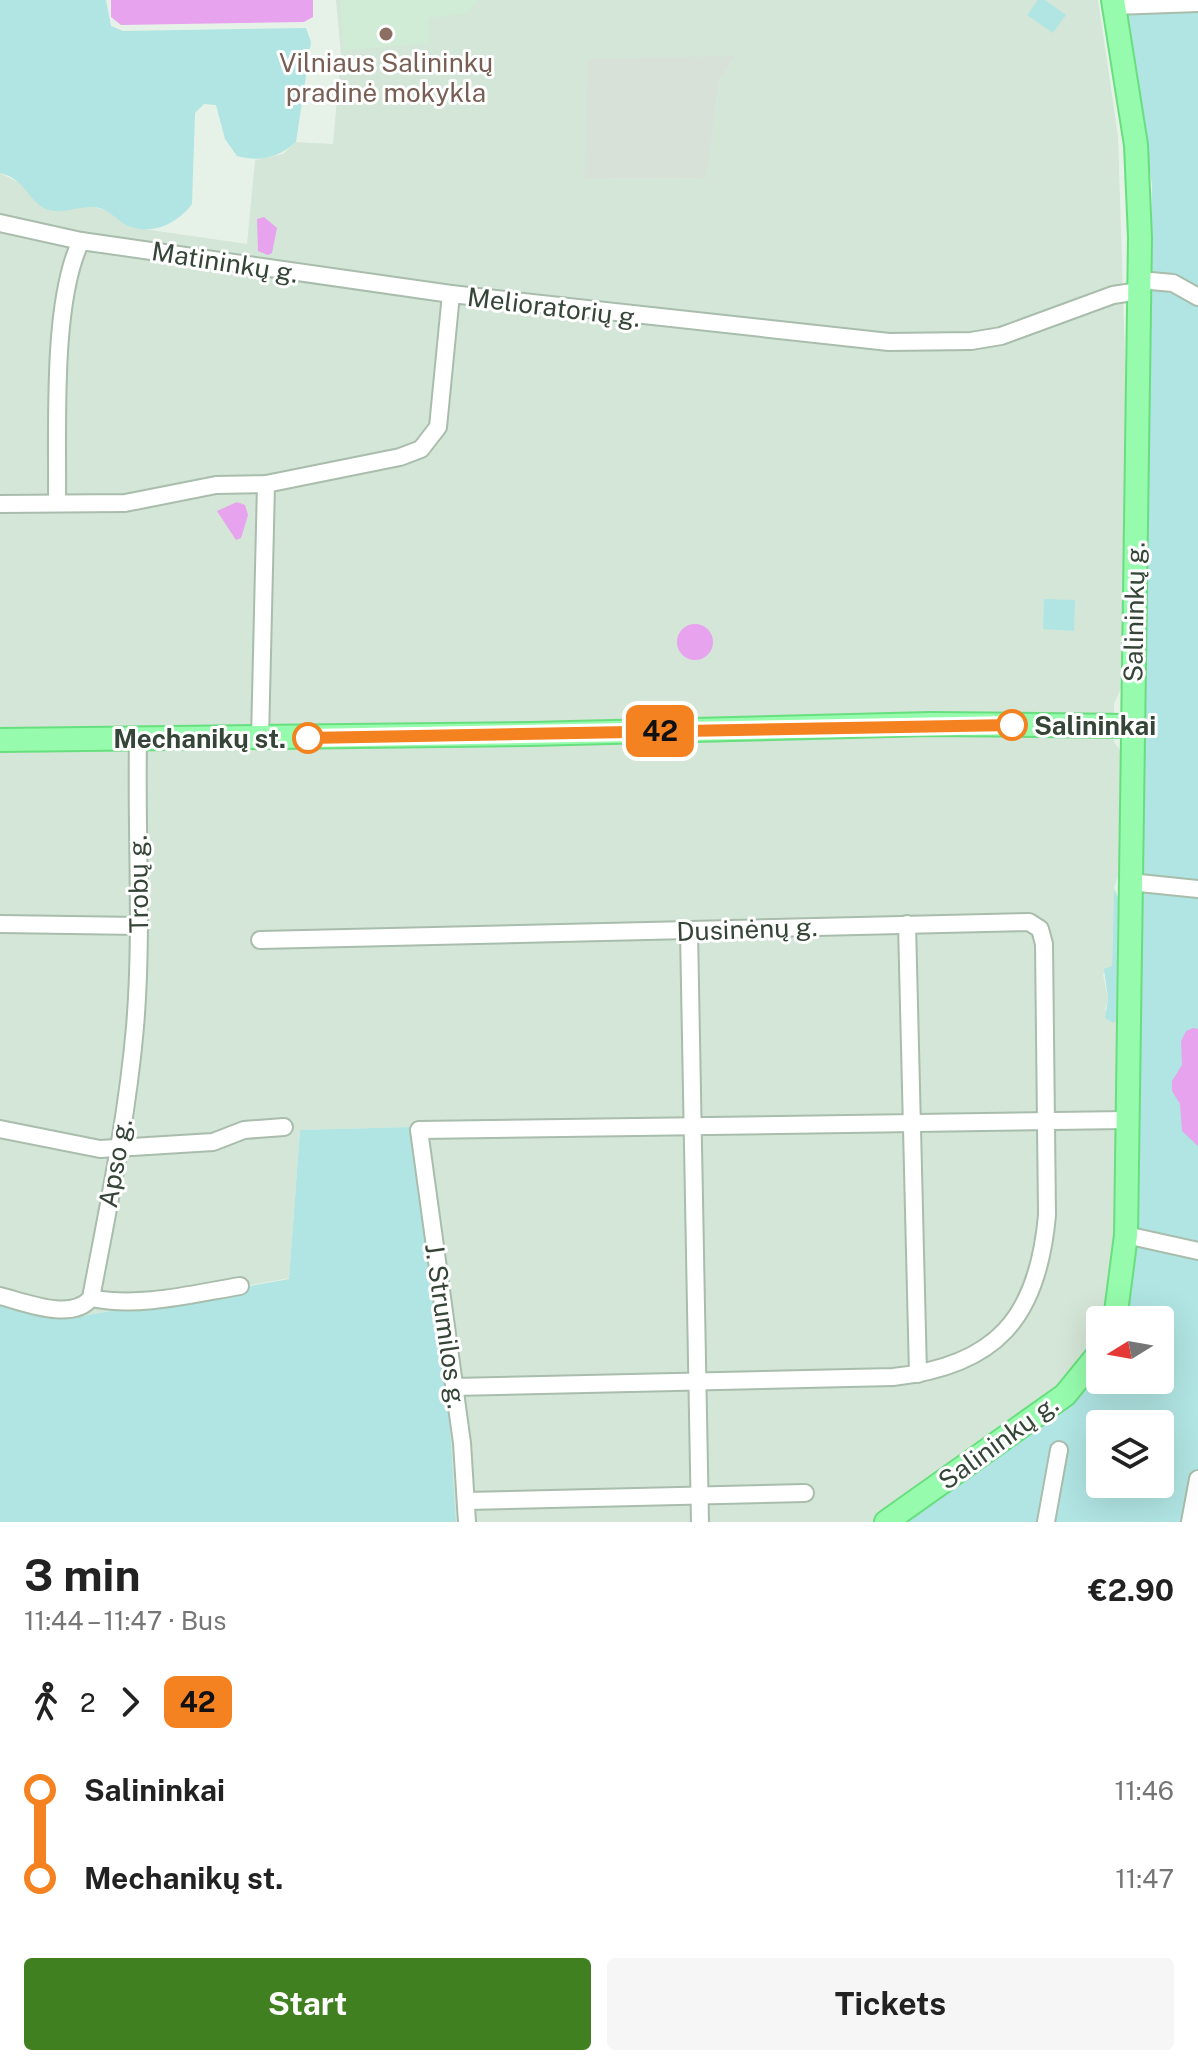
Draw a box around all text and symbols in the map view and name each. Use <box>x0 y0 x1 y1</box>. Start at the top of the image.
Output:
marker: Vilniaus Salininkų pradinė mokykla <box>377 25 395 43</box>
place label: Vilniaus Salininkų pradinė mokykla <box>279 47 493 108</box>
street label: Matininkų g. <box>150 235 300 289</box>
street label: Melioratorių g. <box>466 281 642 333</box>
street label: Salininkų g. <box>1117 542 1151 682</box>
line badge: 42 <box>624 705 696 757</box>
marker: Salininkai <box>997 710 1027 740</box>
place label: Salininkai <box>1034 710 1156 741</box>
text: 42 <box>642 714 678 747</box>
place label: Mechanikų st. <box>113 723 286 754</box>
marker: Mechanikų st. <box>293 723 323 753</box>
street label: Trobų g. <box>122 835 154 933</box>
street label: Dusinėnų g. <box>676 911 818 947</box>
street label: Apso g. <box>92 1116 138 1210</box>
street label: J. Strumilos g. <box>419 1241 473 1411</box>
north arrow <box>1086 1306 1174 1394</box>
map controls <box>1086 1306 1174 1498</box>
street label: Salininkų g. <box>932 1388 1064 1496</box>
button: layers <box>1086 1410 1174 1498</box>
text: 3 min <box>24 1549 141 1601</box>
text: €2.90 <box>1088 1572 1174 1608</box>
text: 11:44 – 11:47 · Bus <box>24 1605 226 1636</box>
icon: walk <box>24 1680 68 1724</box>
icon: forward <box>108 1680 152 1724</box>
text: 42 <box>180 1685 216 1718</box>
text: 2 <box>80 1687 96 1718</box>
text: Salininkai <box>84 1772 225 1808</box>
text: 11:46 <box>1115 1775 1174 1806</box>
text: Mechanikų st. <box>84 1860 283 1896</box>
text: 11:47 <box>1115 1863 1174 1894</box>
button: Start <box>24 1958 591 2050</box>
button: Tickets <box>607 1958 1174 2050</box>

